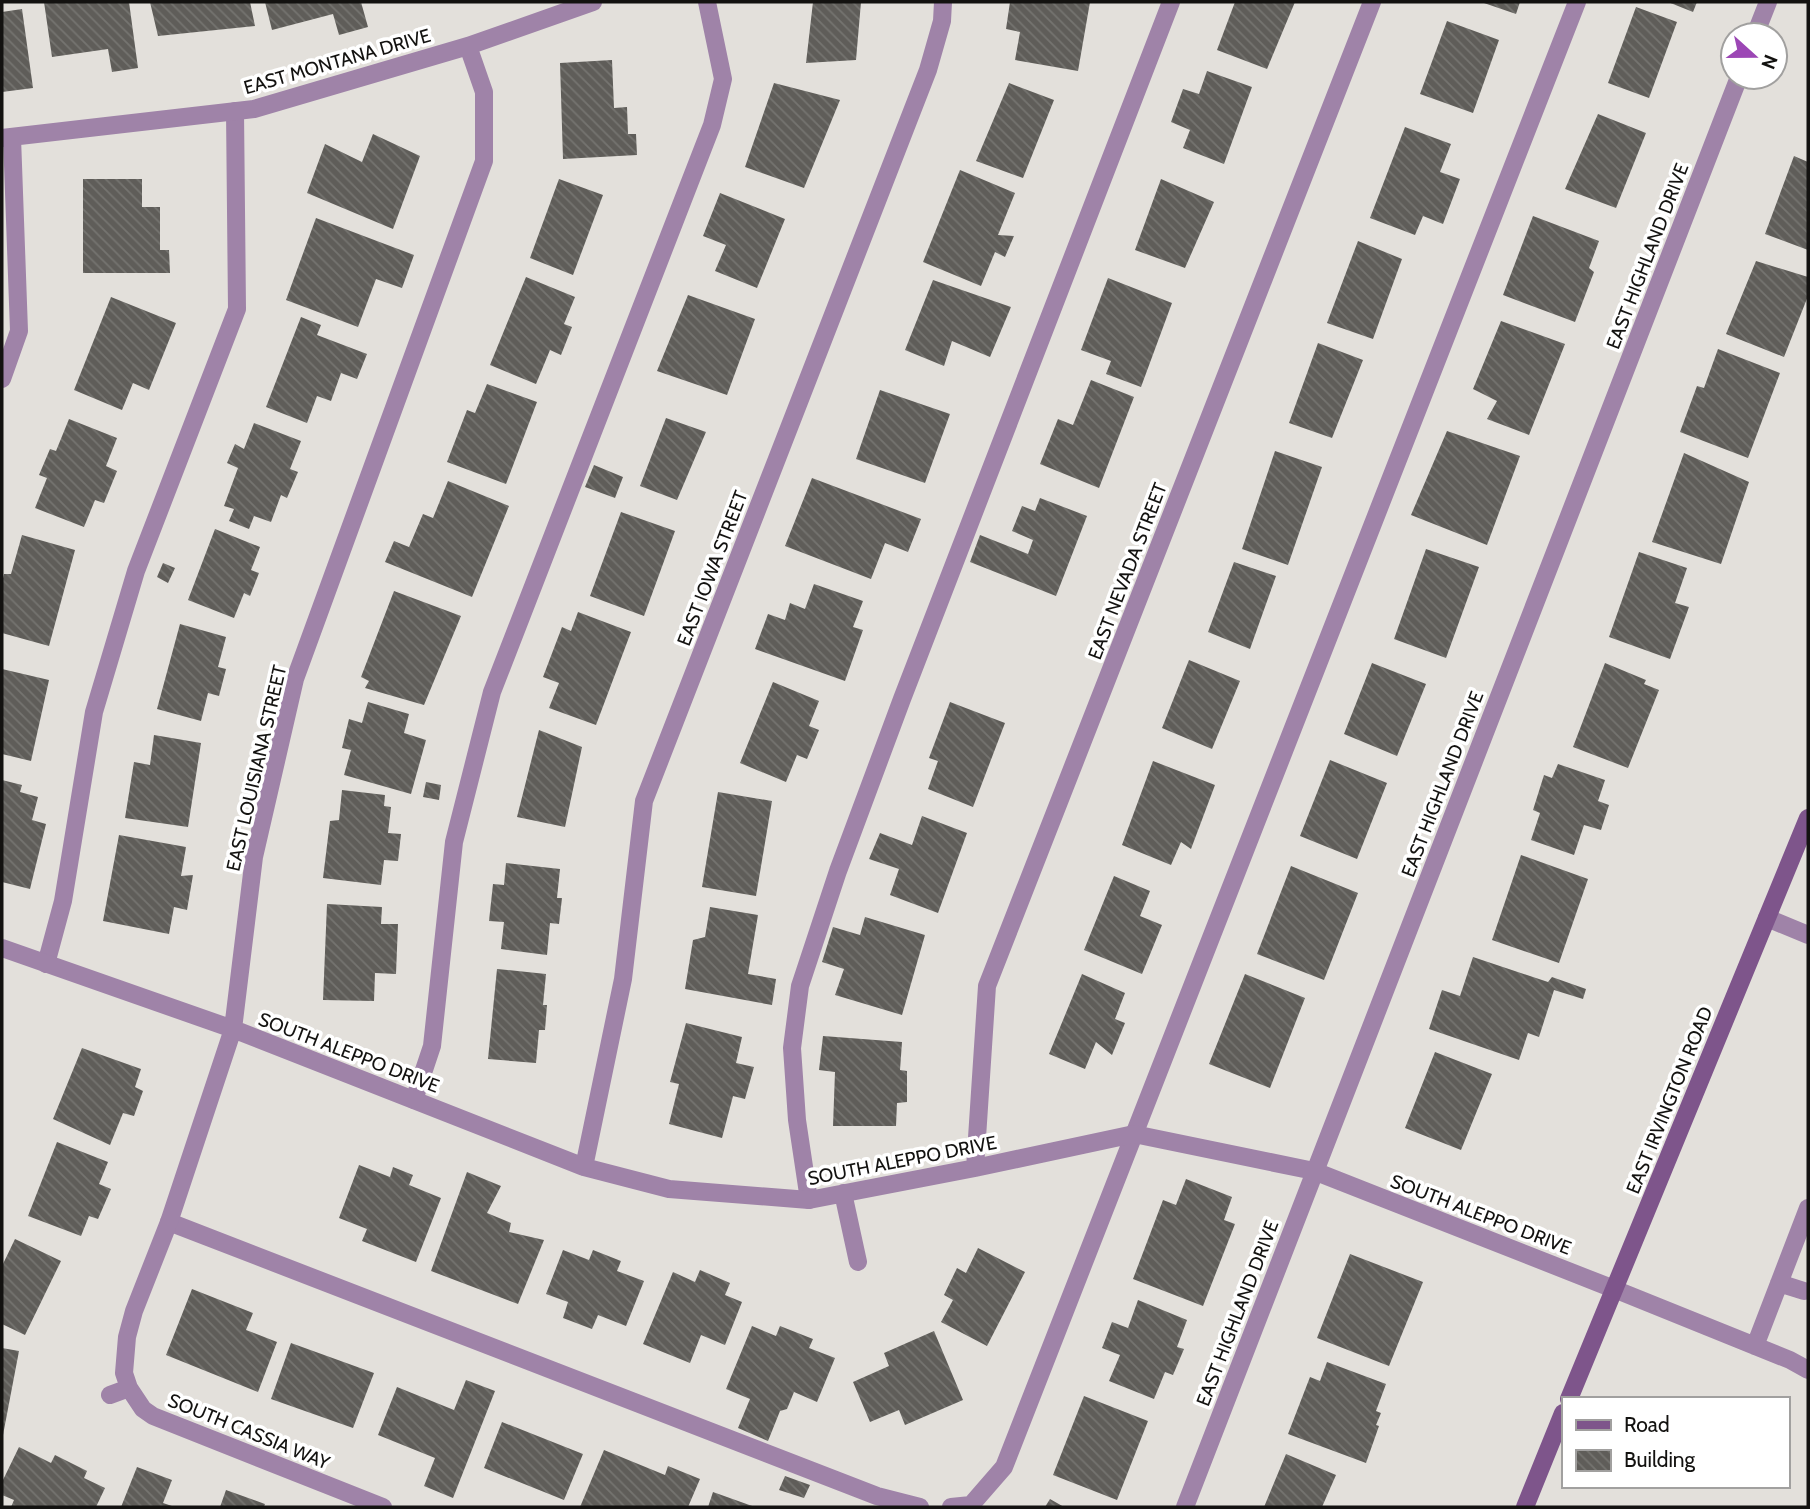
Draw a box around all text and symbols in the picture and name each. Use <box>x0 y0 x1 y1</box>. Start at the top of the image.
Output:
north arrow <box>1719 21 1789 91</box>
street label: EAST MONTANA DRIVE <box>241 24 433 99</box>
text: N <box>1756 52 1783 72</box>
street label: EAST HIGHLAND DRIVE <box>1601 160 1694 352</box>
street label: EAST NEVADA STREET <box>1083 480 1172 663</box>
street label: EAST IOWA STREET <box>672 487 753 649</box>
street label: EAST LOUISIANA STREET <box>222 663 291 873</box>
street label: EAST HIGHLAND DRIVE <box>1396 688 1489 880</box>
street label: EAST IRVINGTON ROAD <box>1621 1003 1718 1197</box>
street label: SOUTH ALEPPO DRIVE <box>255 1007 443 1098</box>
street label: SOUTH ALEPPO DRIVE <box>806 1131 998 1190</box>
street label: SOUTH ALEPPO DRIVE <box>1387 1169 1575 1260</box>
street label: EAST HIGHLAND DRIVE <box>1191 1217 1284 1409</box>
street label: SOUTH CASSIA WAY <box>165 1389 333 1474</box>
legend <box>1562 1397 1789 1488</box>
text: Road <box>1624 1412 1670 1437</box>
text: Building <box>1624 1447 1696 1472</box>

